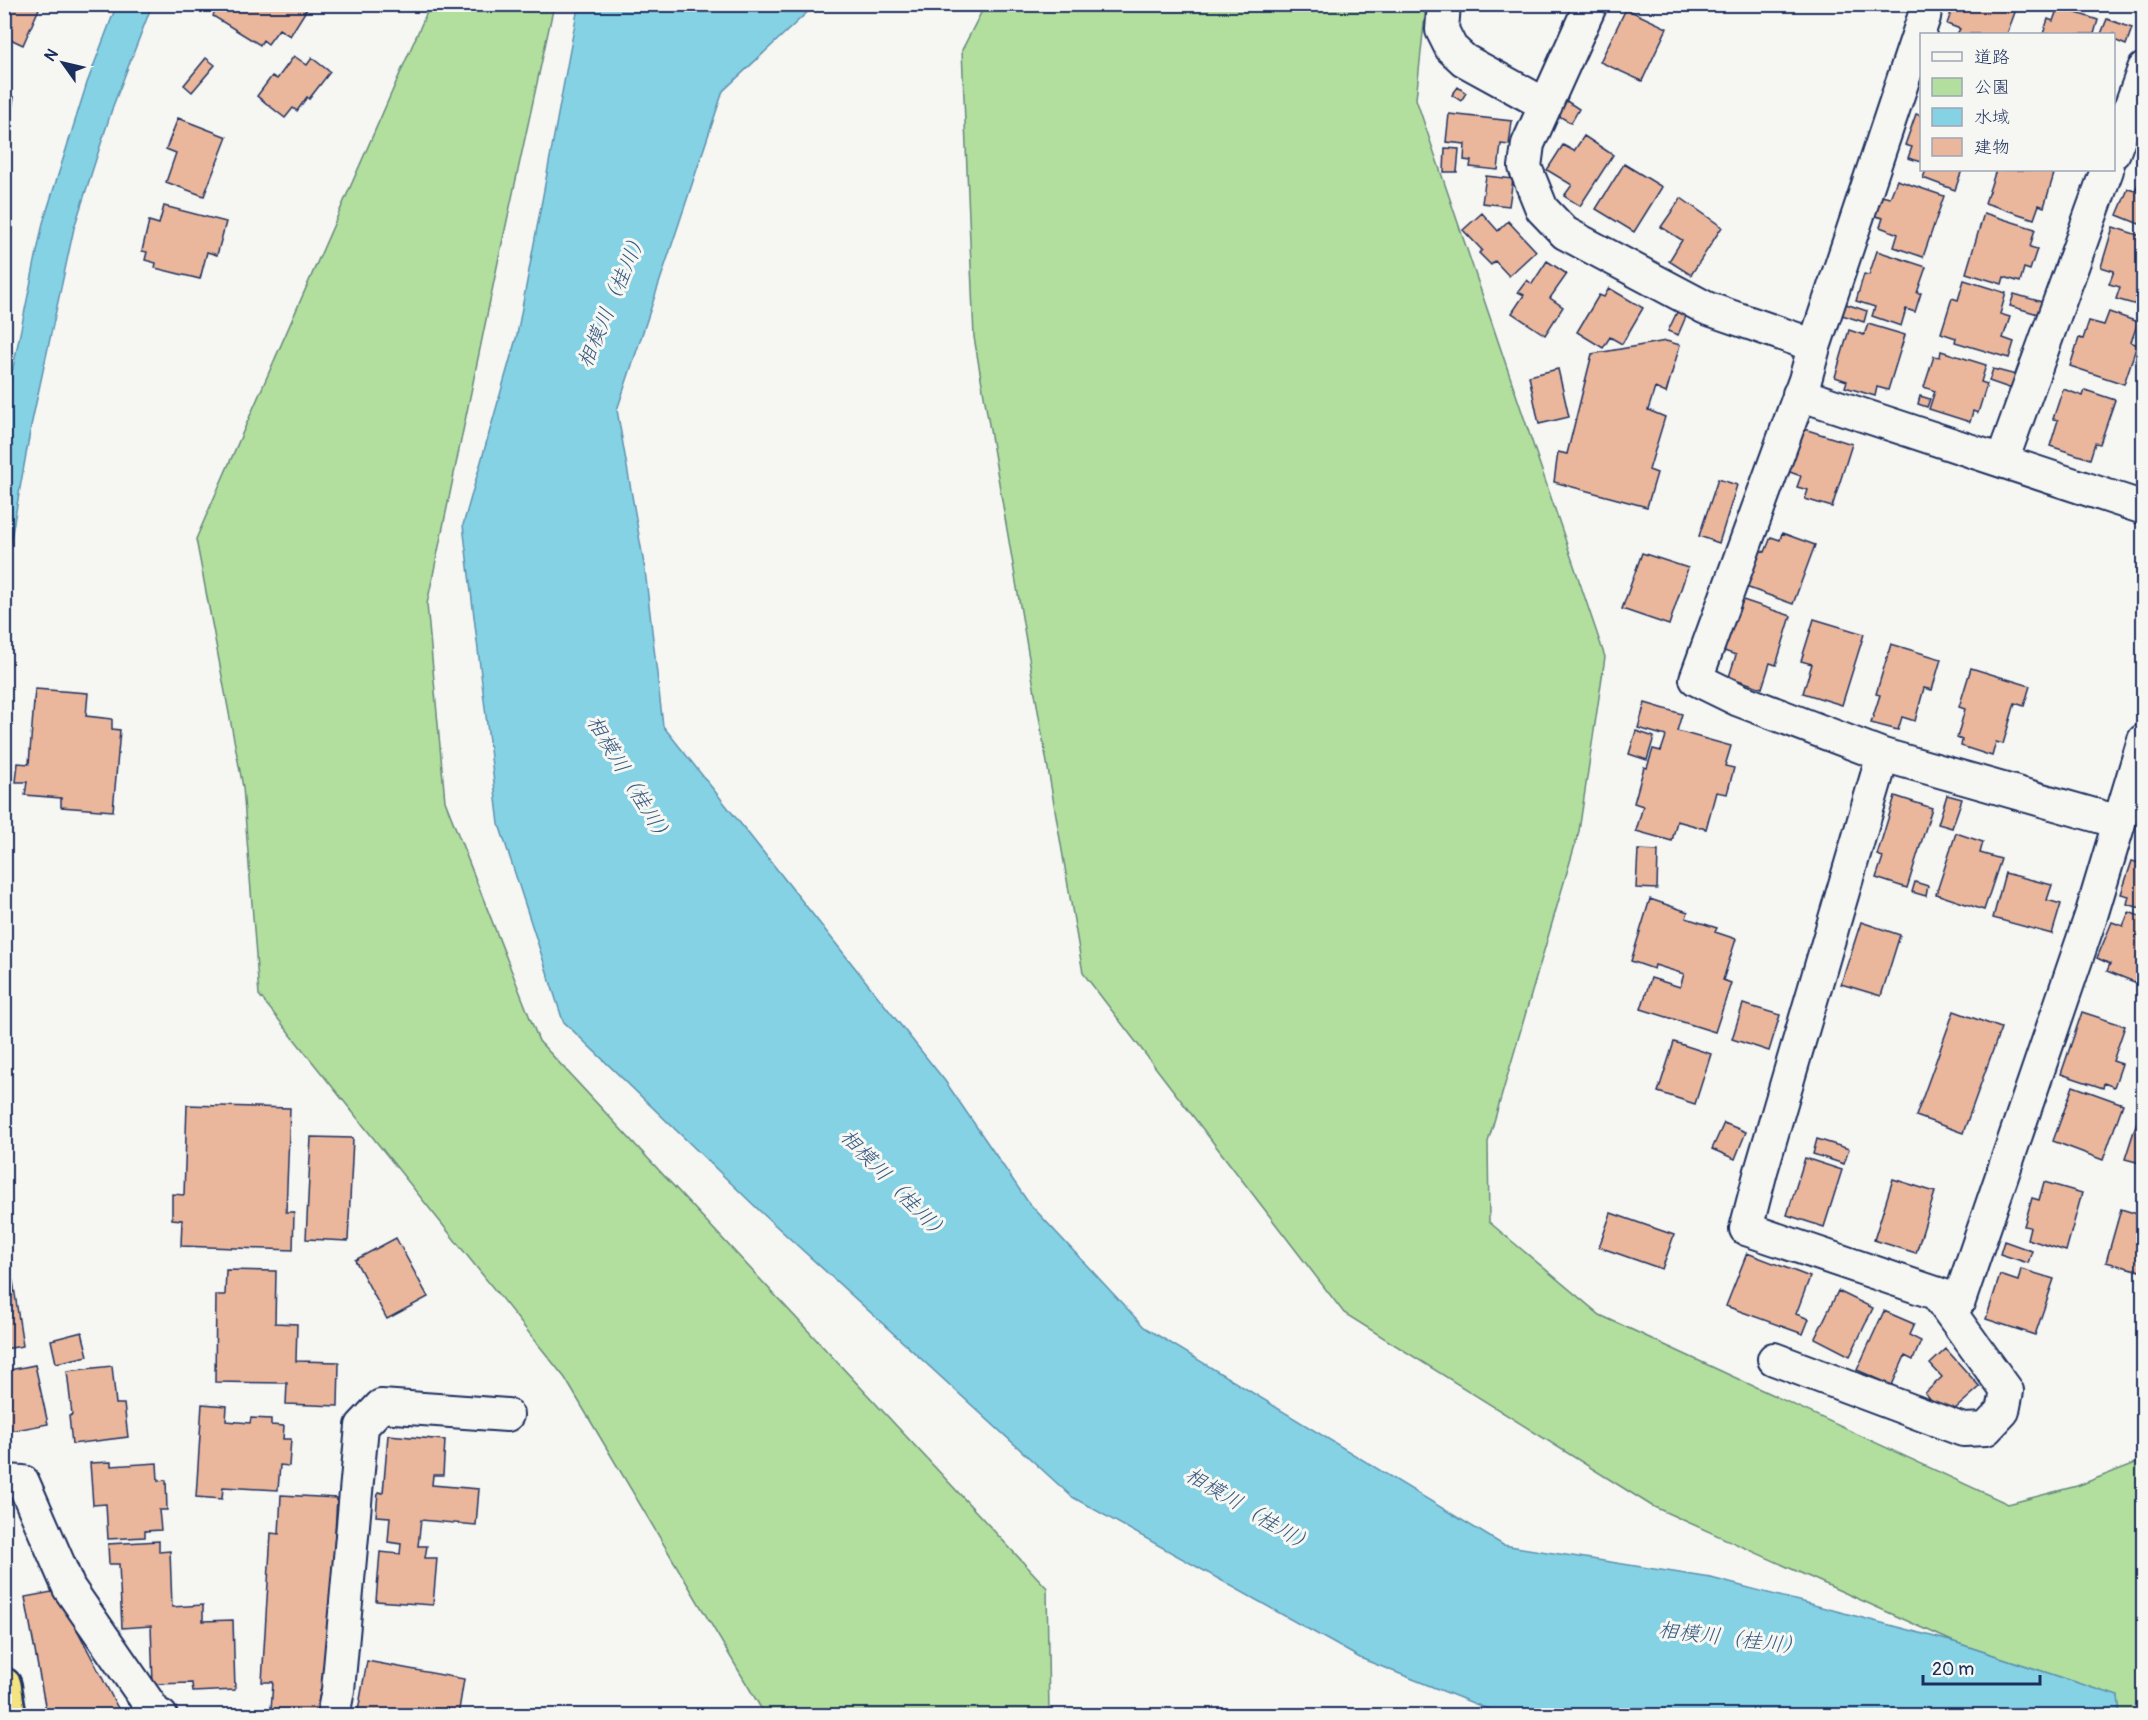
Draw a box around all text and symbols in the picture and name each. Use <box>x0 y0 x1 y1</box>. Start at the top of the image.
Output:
north arrow <box>33 33 93 93</box>
legend <box>1920 33 2115 171</box>
text: N <box>40 45 63 65</box>
text: 道路 <box>1974 46 2010 69</box>
text: 公園 <box>1974 76 2010 99</box>
text: 水域 <box>1974 106 2010 129</box>
text: 建物 <box>1974 136 2010 159</box>
water label: 相模川（桂川） <box>571 226 654 372</box>
water label: 相模川（桂川） <box>580 710 679 850</box>
water label: 相模川（桂川） <box>834 1123 955 1248</box>
water label: 相模川（桂川） <box>1180 1461 1320 1560</box>
water label: 相模川（桂川） <box>1656 1616 1806 1661</box>
scale bar <box>1923 1648 2040 1686</box>
text: 20 m <box>1932 1658 1974 1681</box>

